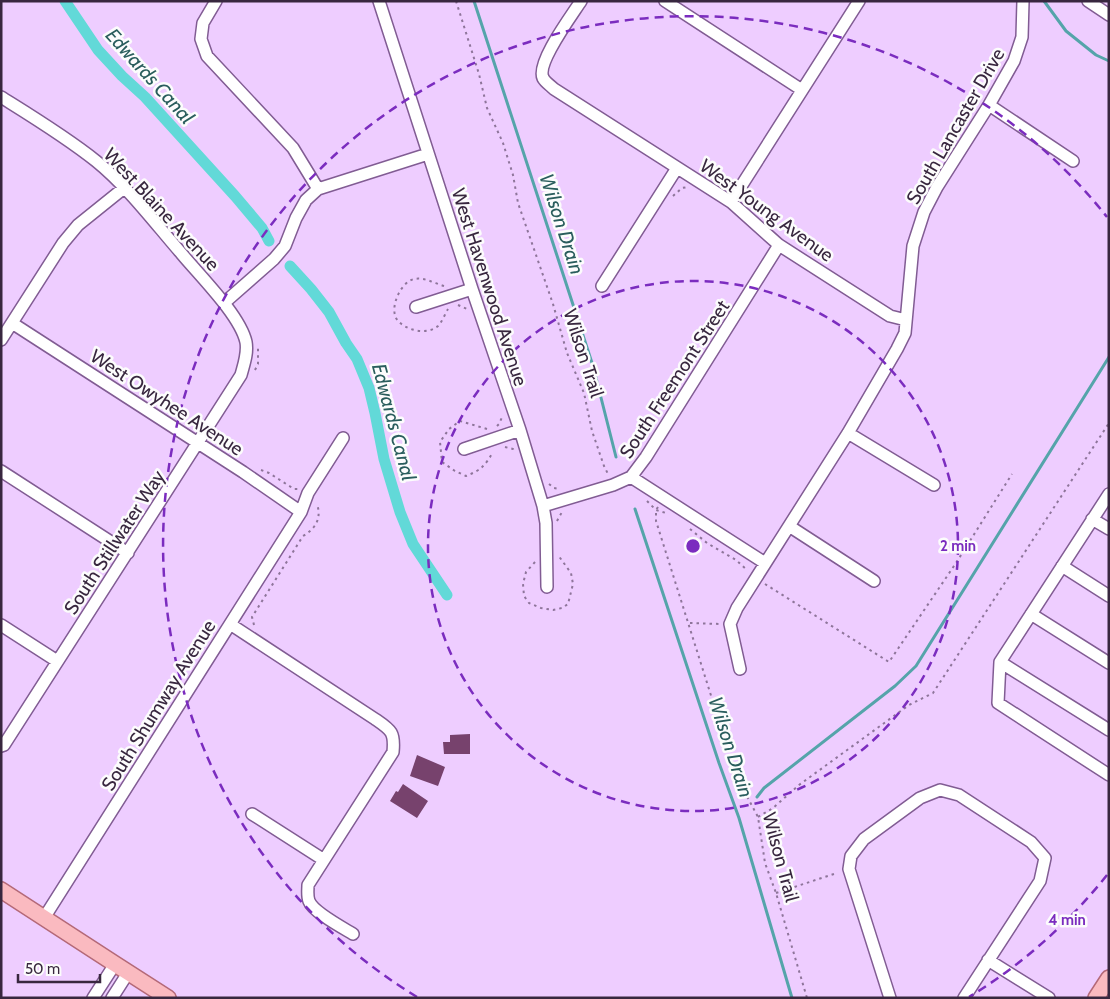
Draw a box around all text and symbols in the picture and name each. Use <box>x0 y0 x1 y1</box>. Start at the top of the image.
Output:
water label: Edwards Canal <box>101 23 199 129</box>
street label: South Lancaster Drive <box>901 44 1010 208</box>
street label: West Blaine Avenue <box>99 143 225 276</box>
street label: West Young Avenue <box>695 154 838 267</box>
water label: Wilson Drain <box>534 171 590 277</box>
street label: West Havenwood Avenue <box>447 185 532 389</box>
street label: South Freemont Street <box>615 295 734 463</box>
street label: Wilson Trail <box>558 306 609 401</box>
street label: West Owyhee Avenue <box>86 344 248 461</box>
water label: Edwards Canal <box>367 361 421 484</box>
street label: South Stillwater Way <box>59 466 170 619</box>
centre of rings <box>684 537 702 555</box>
text: 2 min <box>940 537 976 555</box>
street label: South Shumway Avenue <box>97 616 220 795</box>
water label: Wilson Drain <box>703 694 759 800</box>
street label: Wilson Trail <box>758 810 804 905</box>
text: 4 min <box>1048 911 1086 929</box>
scale bar <box>18 952 100 984</box>
text: 50 m <box>25 960 60 978</box>

